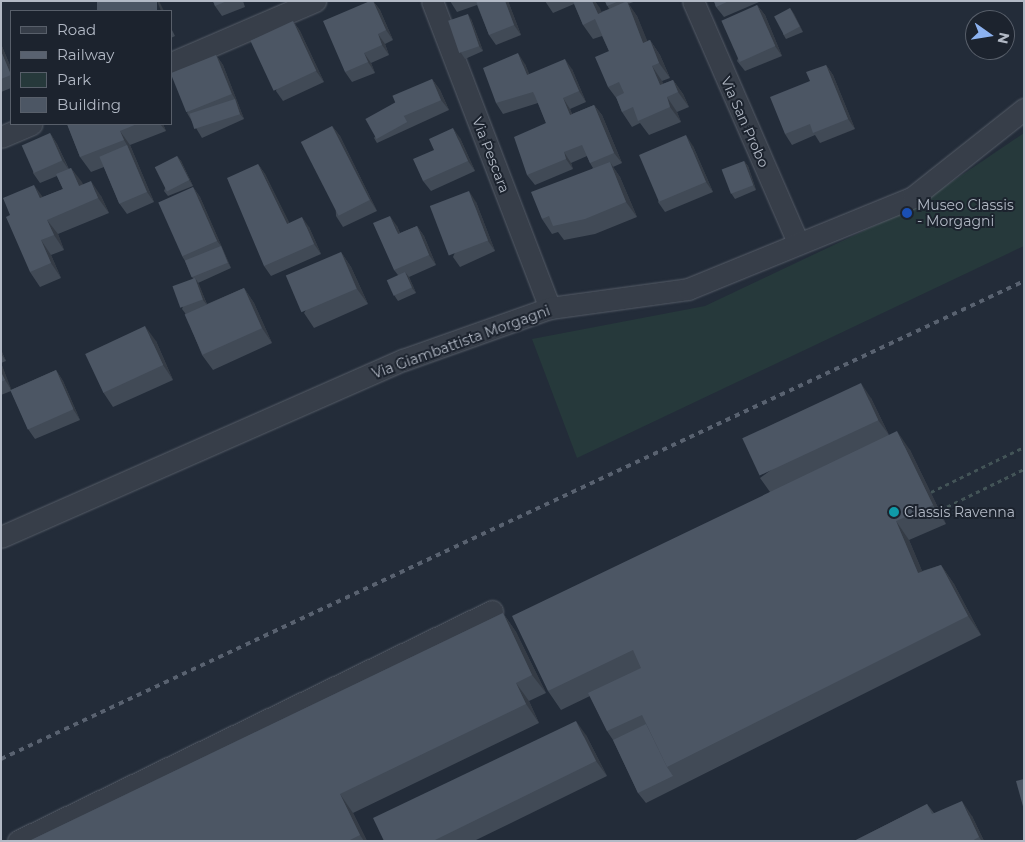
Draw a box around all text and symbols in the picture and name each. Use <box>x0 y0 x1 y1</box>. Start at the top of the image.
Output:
legend <box>10 10 172 125</box>
north arrow <box>965 10 1015 60</box>
text: Road <box>57 20 96 39</box>
text: N <box>994 31 1014 46</box>
text: Railway <box>57 45 114 64</box>
text: Park <box>57 70 91 89</box>
street label: Via San Probo <box>718 74 772 170</box>
text: Building <box>57 95 121 114</box>
street label: Via Pescara <box>469 115 513 195</box>
place label: Museo Classis - Morgagni <box>917 197 1014 230</box>
marker: Museo Classis - Morgagni <box>901 207 913 219</box>
street label: Via Giambattista Morgagni <box>370 302 552 382</box>
place label: Classis Ravenna <box>904 504 1015 520</box>
marker: Classis Ravenna <box>888 506 900 518</box>

